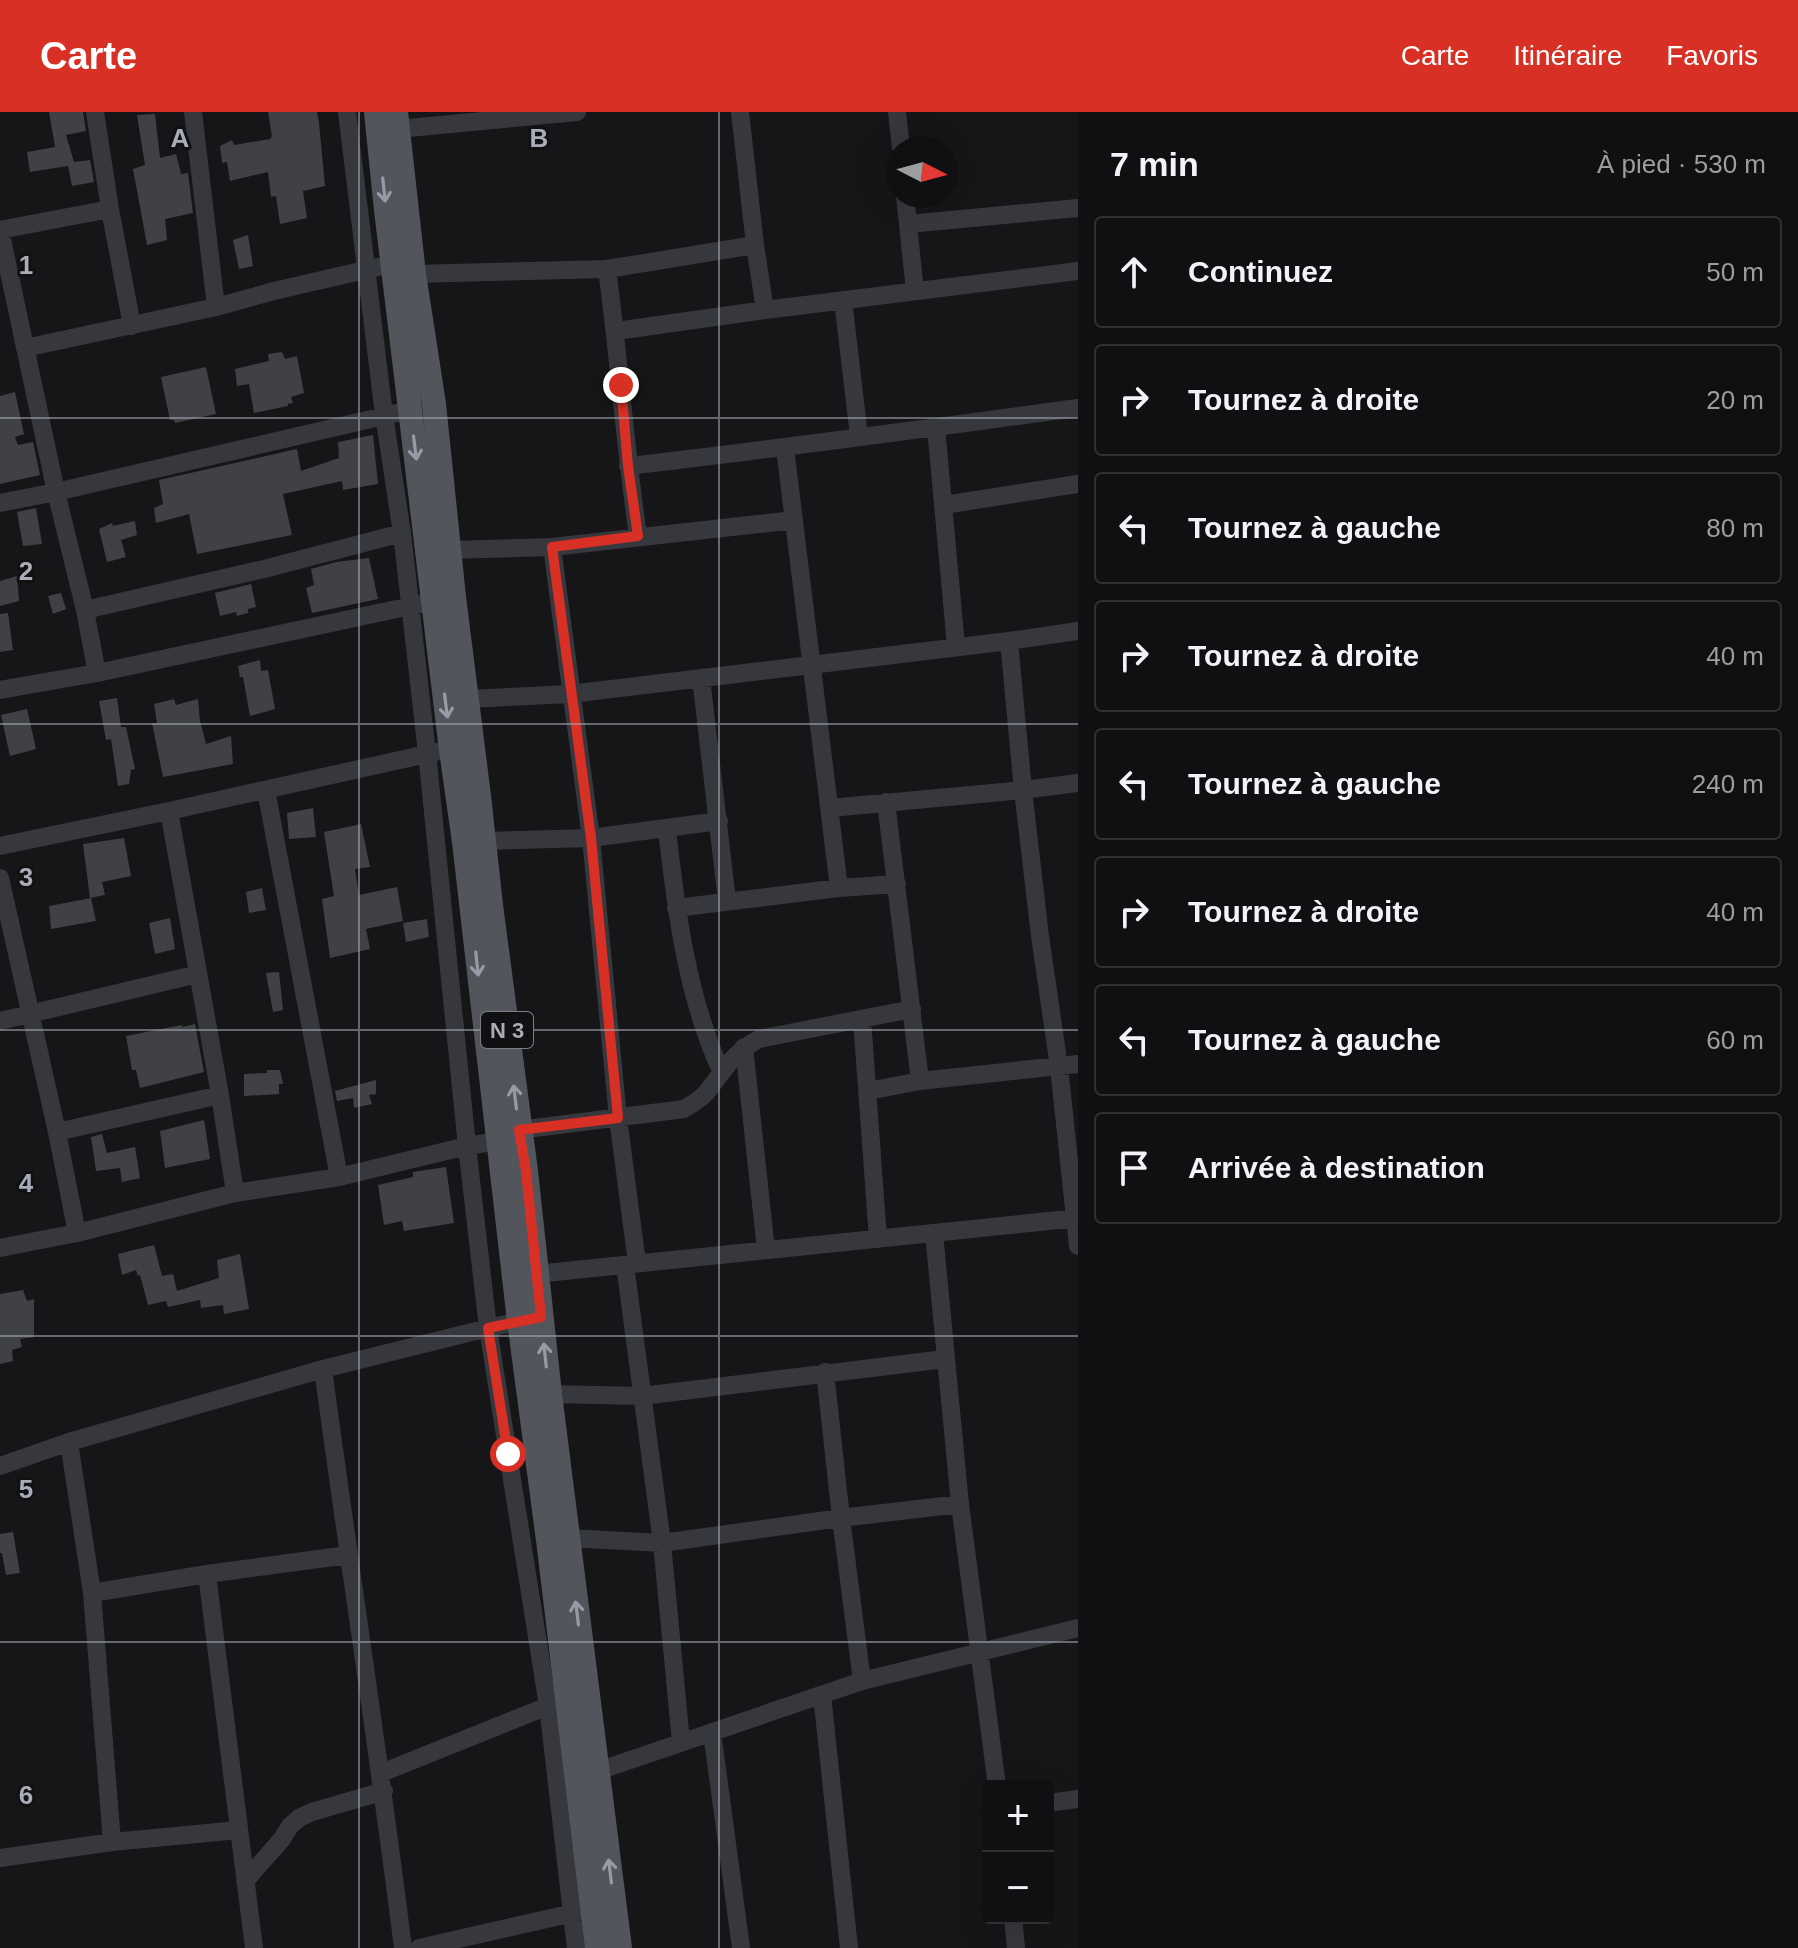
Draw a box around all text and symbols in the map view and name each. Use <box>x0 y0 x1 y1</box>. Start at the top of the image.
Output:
text: Carte <box>40 35 137 77</box>
text: Carte <box>1401 40 1469 71</box>
text: Itinéraire <box>1513 40 1622 71</box>
text: Favoris <box>1666 40 1758 71</box>
text: A <box>171 123 190 153</box>
text: B <box>530 123 548 153</box>
north arrow <box>886 136 958 208</box>
text: 7 min <box>1110 145 1199 183</box>
text: À pied · 530 m <box>1597 149 1766 179</box>
one-way arrow <box>377 176 392 203</box>
text: 1 <box>19 250 33 280</box>
icon: ahead <box>1112 250 1156 294</box>
text: Continuez <box>1188 255 1333 288</box>
text: 50 m <box>1706 257 1764 287</box>
route end <box>603 367 639 403</box>
icon: right <box>1112 378 1156 422</box>
text: Tournez à droite <box>1188 383 1419 416</box>
text: 20 m <box>1706 385 1764 415</box>
one-way arrow <box>407 434 422 461</box>
icon: left <box>1112 506 1156 550</box>
text: Tournez à gauche <box>1188 511 1441 544</box>
text: 80 m <box>1706 513 1764 543</box>
text: 2 <box>19 556 33 586</box>
icon: right <box>1112 634 1156 678</box>
text: Tournez à droite <box>1188 639 1419 672</box>
text: 40 m <box>1706 641 1764 671</box>
one-way arrow <box>438 692 453 719</box>
icon: left <box>1112 762 1156 806</box>
text: Tournez à gauche <box>1188 767 1441 800</box>
text: 240 m <box>1692 769 1764 799</box>
text: 3 <box>19 862 33 892</box>
icon: right <box>1112 890 1156 934</box>
text: Tournez à droite <box>1188 895 1419 928</box>
text: 40 m <box>1706 897 1764 927</box>
one-way arrow <box>470 951 485 976</box>
road number: N 3 <box>481 1012 533 1048</box>
icon: left <box>1112 1018 1156 1062</box>
text: Tournez à gauche <box>1188 1023 1441 1056</box>
text: 60 m <box>1706 1025 1764 1055</box>
one-way arrow <box>507 1084 522 1110</box>
icon: arrive <box>1112 1146 1156 1190</box>
text: Arrivée à destination <box>1188 1151 1485 1184</box>
text: 4 <box>19 1168 34 1198</box>
one-way arrow <box>538 1342 553 1369</box>
route start <box>490 1436 526 1472</box>
text: 5 <box>19 1474 33 1504</box>
one-way arrow <box>570 1600 585 1627</box>
text: 6 <box>19 1780 33 1810</box>
map controls <box>982 1780 1054 1924</box>
button: + <box>982 1780 1054 1852</box>
button: − <box>982 1852 1054 1924</box>
one-way arrow <box>603 1858 618 1884</box>

